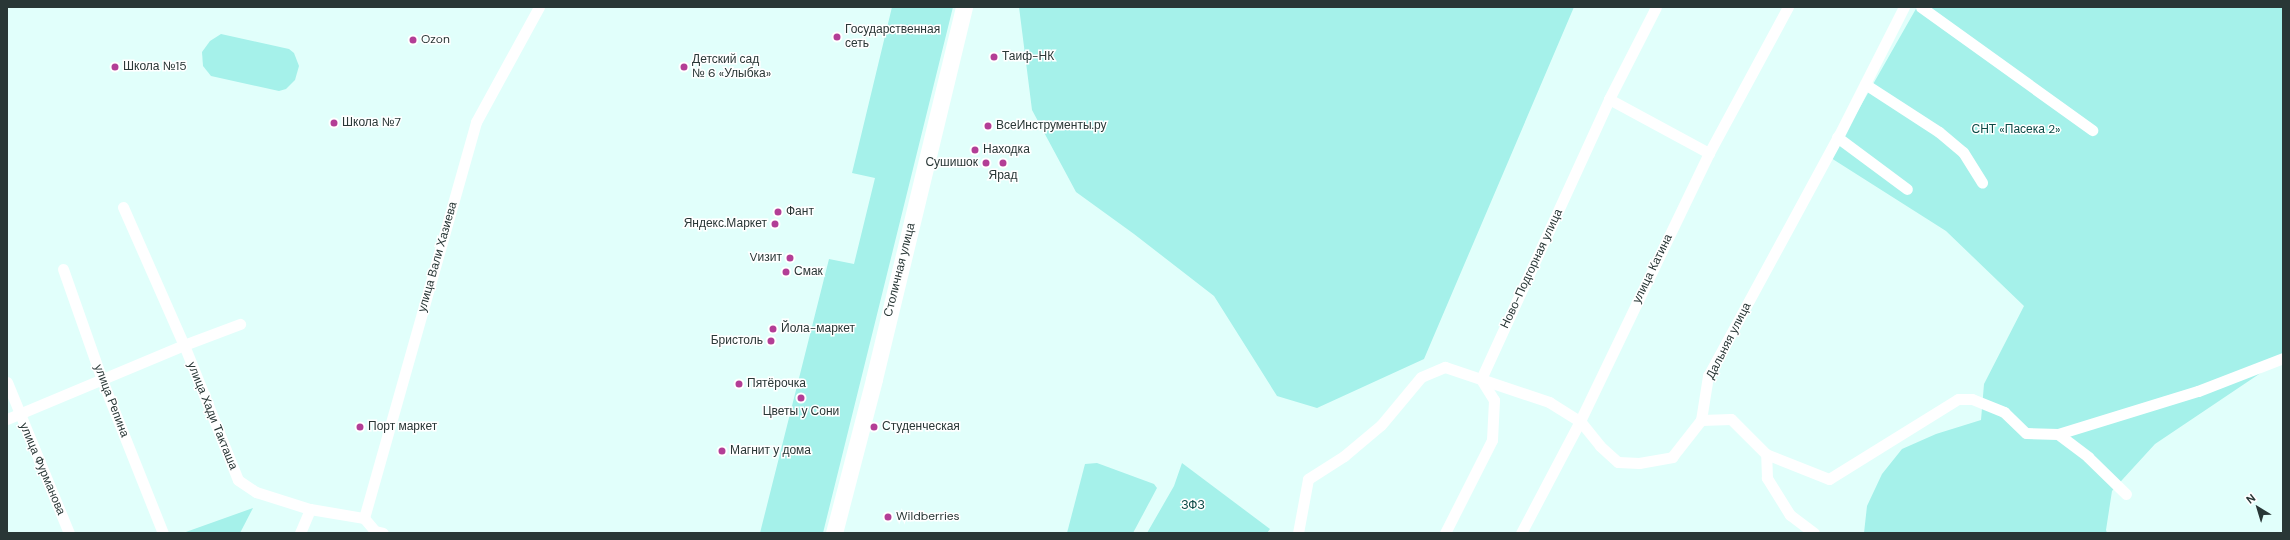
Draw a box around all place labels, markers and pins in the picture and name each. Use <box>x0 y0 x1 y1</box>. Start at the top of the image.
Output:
place label: Государственная сеть <box>845 23 940 51</box>
marker: Государственная сеть <box>832 32 842 42</box>
place label: Ozon <box>421 33 450 47</box>
marker: Ozon <box>408 35 418 45</box>
place label: Таиф-НК <box>1002 50 1054 64</box>
marker: Таиф-НК <box>989 52 999 62</box>
place label: Детский сад № 6 «Улыбка» <box>692 53 771 81</box>
place label: Школа №15 <box>123 60 187 74</box>
marker: Школа №15 <box>110 62 120 72</box>
marker: Детский сад № 6 «Улыбка» <box>679 62 689 72</box>
place label: Школа №7 <box>342 116 401 130</box>
marker: Школа №7 <box>329 118 339 128</box>
place label: ВсеИнструменты.ру <box>996 119 1106 133</box>
marker: ВсеИнструменты.ру <box>983 121 993 131</box>
place label: Находка <box>983 143 1030 157</box>
marker: Находка <box>970 145 980 155</box>
place label: Сушишок <box>925 156 978 170</box>
marker: Сушишок <box>981 158 991 168</box>
marker: Ярад <box>998 158 1008 168</box>
place label: Ярад <box>988 169 1018 183</box>
place label: Фант <box>786 205 814 219</box>
marker: Фант <box>773 207 783 217</box>
place label: Яндекс.Маркет <box>684 217 767 231</box>
marker: Яндекс.Маркет <box>770 219 780 229</box>
place label: Vизит <box>750 251 782 265</box>
marker: Vизит <box>785 253 795 263</box>
place label: Смак <box>794 265 823 279</box>
marker: Смак <box>781 267 791 277</box>
place label: Йола-маркет <box>781 322 855 336</box>
marker: Йола-маркет <box>768 324 778 334</box>
place label: Бристоль <box>711 334 763 348</box>
marker: Бристоль <box>766 336 776 346</box>
place label: Пятёрочка <box>747 377 806 391</box>
marker: Пятёрочка <box>734 379 744 389</box>
marker: Цветы у Сони <box>796 393 806 403</box>
place label: Цветы у Сони <box>763 405 839 419</box>
place label: Порт маркет <box>368 420 437 434</box>
place label: Студенческая <box>882 420 960 434</box>
marker: Порт маркет <box>355 422 365 432</box>
marker: Студенческая <box>869 422 879 432</box>
place label: Магнит у дома <box>730 444 811 458</box>
marker: Магнит у дома <box>717 446 727 456</box>
place label: Wildberries <box>896 510 960 524</box>
marker: Wildberries <box>883 512 893 522</box>

